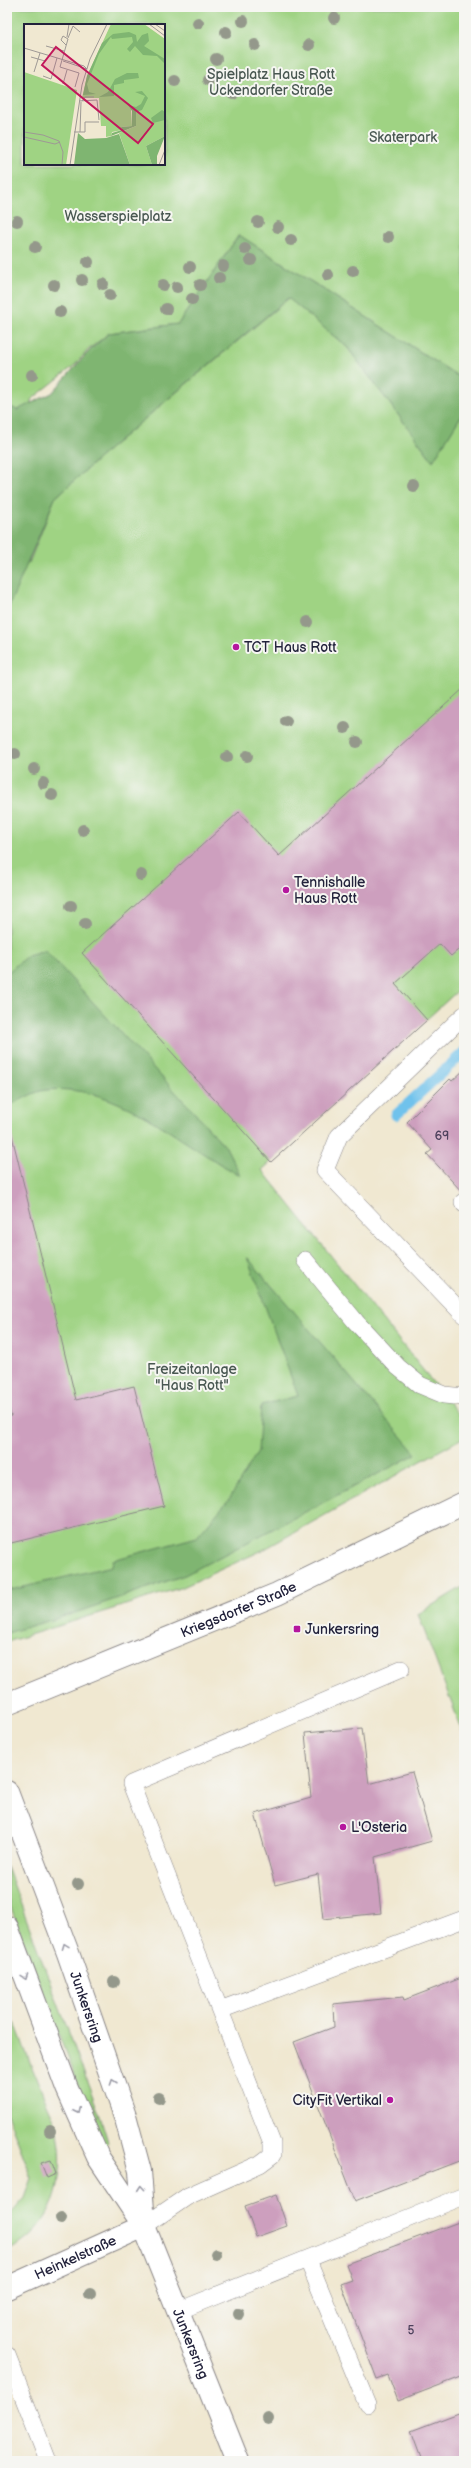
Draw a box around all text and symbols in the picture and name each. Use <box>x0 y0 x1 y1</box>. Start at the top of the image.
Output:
inset map <box>24 24 165 165</box>
park label: Spielplatz Haus Rott Uckendorfer Straße <box>207 66 336 99</box>
park label: Skaterpark <box>369 129 437 146</box>
park label: Wasserspielplatz <box>65 208 172 225</box>
place label: TCT Haus Rott <box>244 639 337 656</box>
marker: TCT Haus Rott <box>231 642 241 652</box>
place label: Tennishalle Haus Rott <box>294 874 365 907</box>
marker: Tennishalle Haus Rott <box>281 885 291 895</box>
house number: 69 <box>435 1129 449 1144</box>
park label: Freizeitanlage "Haus Rott" <box>147 1361 237 1394</box>
street label: Kriegsdorfer Straße <box>178 1577 299 1641</box>
place label: Junkersring <box>305 1621 379 1638</box>
marker: Junkersring <box>292 1624 302 1634</box>
place label: L'Osteria <box>351 1819 407 1836</box>
marker: L'Osteria <box>338 1822 348 1832</box>
one-way arrow <box>62 1943 70 1950</box>
street label: Junkersring <box>66 1969 107 2045</box>
one-way arrow <box>21 1973 29 1980</box>
one-way arrow <box>110 2078 118 2085</box>
place label: CityFit Vertikal <box>293 2092 382 2109</box>
marker: CityFit Vertikal <box>385 2095 395 2105</box>
one-way arrow <box>73 2107 81 2114</box>
one-way arrow <box>137 2185 146 2191</box>
street label: Heinkelstraße <box>32 2231 119 2283</box>
street label: Junkersring <box>169 2306 213 2381</box>
house number: 5 <box>408 2323 415 2338</box>

